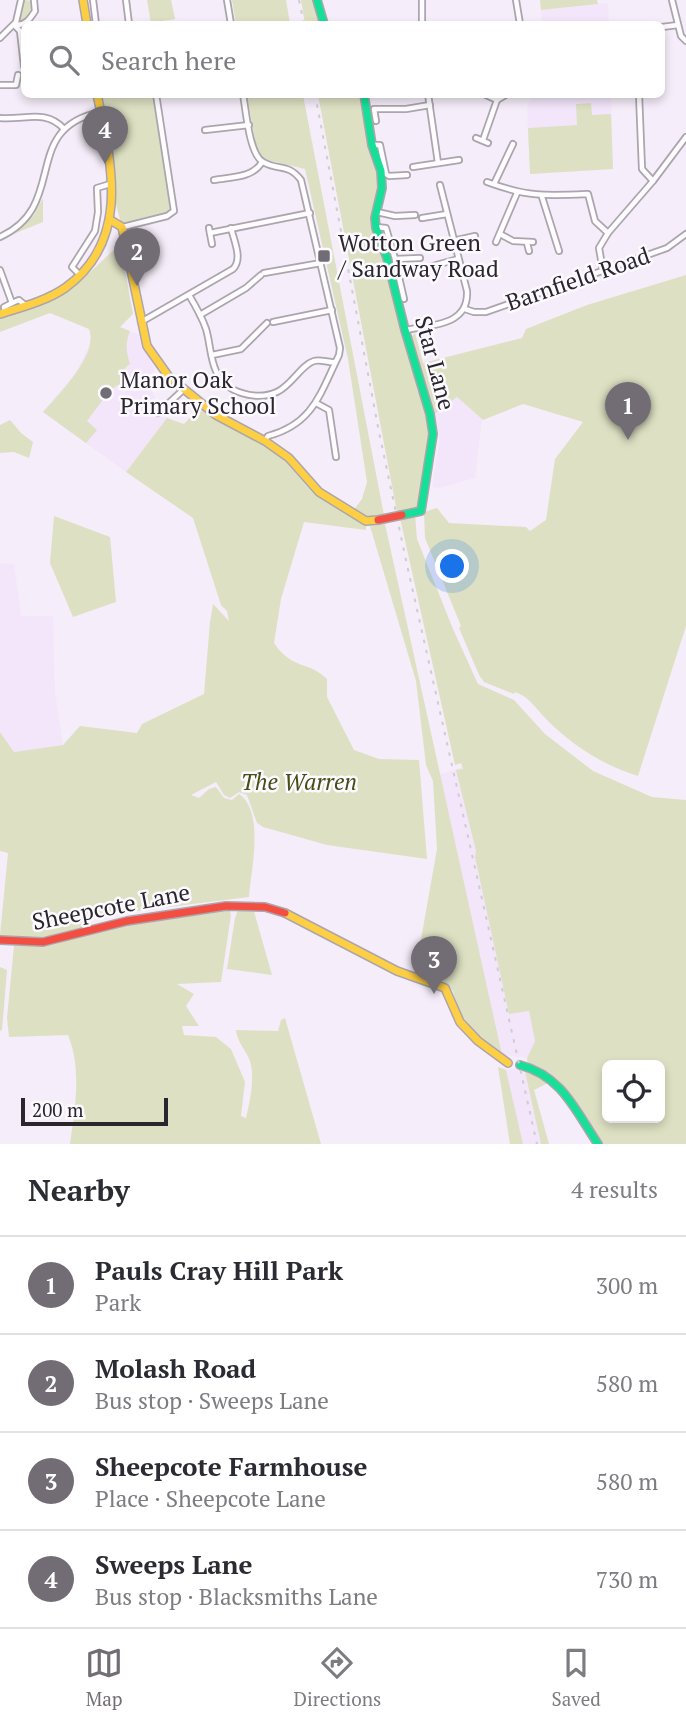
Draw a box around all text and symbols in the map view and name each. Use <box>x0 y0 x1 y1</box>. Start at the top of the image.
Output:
search box <box>21 21 665 98</box>
icon: search <box>45 41 83 79</box>
text: Search here <box>101 43 236 77</box>
pin: 4 <box>82 106 128 164</box>
place label: Wotton Green / Sandway Road <box>337 227 499 284</box>
pin: 2 <box>114 228 160 286</box>
street label: Barnfield Road <box>502 239 654 318</box>
marker: Wotton Green / Sandway Road <box>316 248 332 264</box>
street label: Star Lane <box>408 312 463 413</box>
place label: Manor Oak Primary School <box>120 364 276 421</box>
pin: 1 <box>605 382 651 440</box>
marker: Manor Oak Primary School <box>98 385 114 401</box>
your location <box>435 549 469 583</box>
park label: The Warren <box>241 766 357 797</box>
street label: Sheepcote Lane <box>29 876 192 937</box>
pin: 3 <box>411 936 457 994</box>
map controls <box>602 1060 665 1123</box>
button: locate <box>602 1060 665 1123</box>
scale bar <box>21 1095 168 1127</box>
text: 200 m <box>32 1097 83 1122</box>
text: Nearby <box>28 1170 130 1210</box>
text: 4 results <box>571 1174 658 1205</box>
text: Pauls Cray Hill Park <box>95 1253 343 1287</box>
text: 1 <box>45 1270 58 1301</box>
text: 300 m <box>596 1270 658 1301</box>
text: Park <box>95 1287 141 1318</box>
text: Molash Road <box>95 1351 256 1385</box>
text: 2 <box>45 1368 58 1399</box>
text: 580 m <box>596 1368 658 1399</box>
text: Bus stop · Sweeps Lane <box>95 1385 329 1416</box>
text: Sheepcote Farmhouse <box>95 1449 367 1483</box>
text: 3 <box>45 1466 58 1497</box>
text: 580 m <box>596 1466 658 1497</box>
text: Place · Sheepcote Lane <box>95 1483 326 1514</box>
text: Sweeps Lane <box>95 1547 252 1581</box>
text: 4 <box>45 1564 58 1595</box>
text: 730 m <box>596 1564 658 1595</box>
text: Bus stop · Blacksmiths Lane <box>95 1581 378 1612</box>
tab: Map <box>85 1644 123 1711</box>
tab: Directions <box>294 1644 381 1711</box>
tab: Saved <box>552 1644 601 1711</box>

